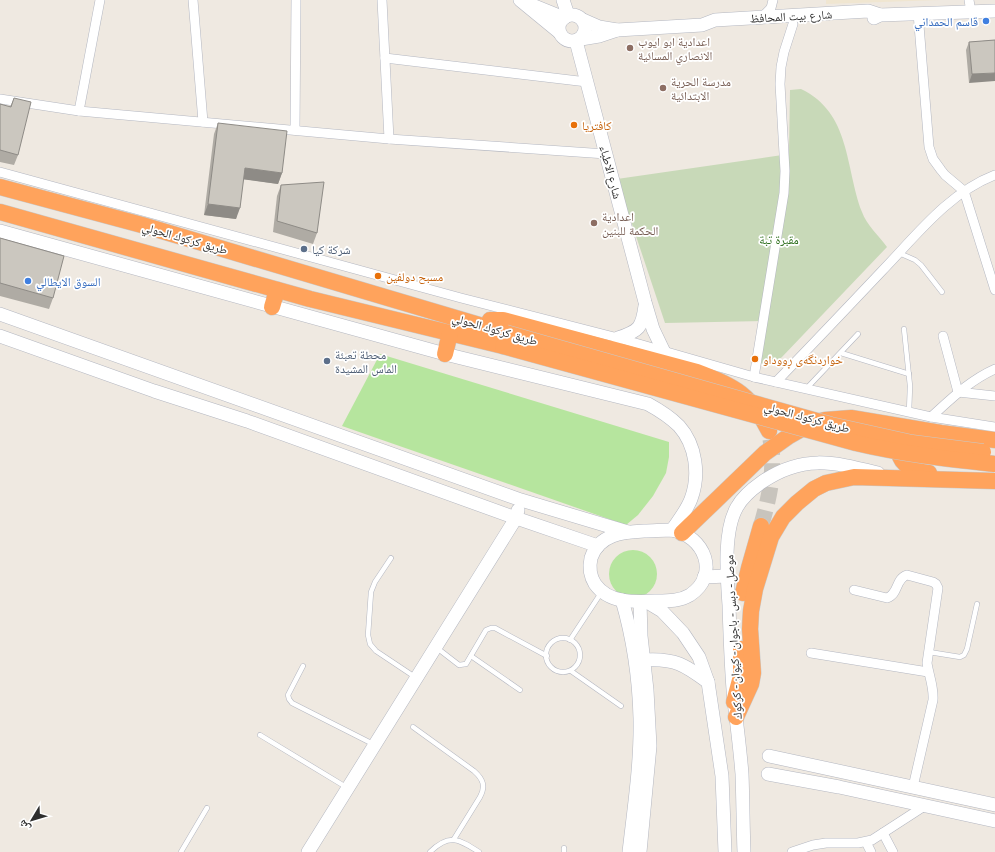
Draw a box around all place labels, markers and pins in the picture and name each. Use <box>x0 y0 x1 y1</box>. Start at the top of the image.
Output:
place label: قاسم الحمداني <box>914 14 978 32</box>
marker: قاسم الحمداني <box>981 16 991 26</box>
place label: اعدادية ابو ايوب الانصاري المسائية <box>638 34 713 66</box>
marker: اعدادية ابو ايوب الانصاري المسائية <box>625 43 635 53</box>
place label: مدرسة الحرية الابتدائية <box>671 74 731 103</box>
marker: مدرسة الحرية الابتدائية <box>658 83 668 93</box>
place label: کافتریا <box>582 118 611 133</box>
marker: کافتریا <box>569 120 579 130</box>
place label: اعدادية الحكمة للبنين <box>602 209 658 238</box>
marker: اعدادية الحكمة للبنين <box>589 218 599 228</box>
place label: شركة كيا <box>312 242 351 257</box>
marker: شركة كيا <box>299 244 309 254</box>
place label: مسبح دولفين <box>386 269 443 284</box>
marker: مسبح دولفين <box>373 271 383 281</box>
place label: السوق الايطالي <box>36 274 101 292</box>
marker: السوق الايطالي <box>23 276 33 286</box>
place label: محطة تعبئة الماس المشيدة <box>335 347 397 376</box>
place label: خواردنگەی ڕووداو <box>763 352 843 369</box>
marker: خواردنگەی ڕووداو <box>750 354 760 364</box>
marker: محطة تعبئة الماس المشيدة <box>322 356 332 366</box>

